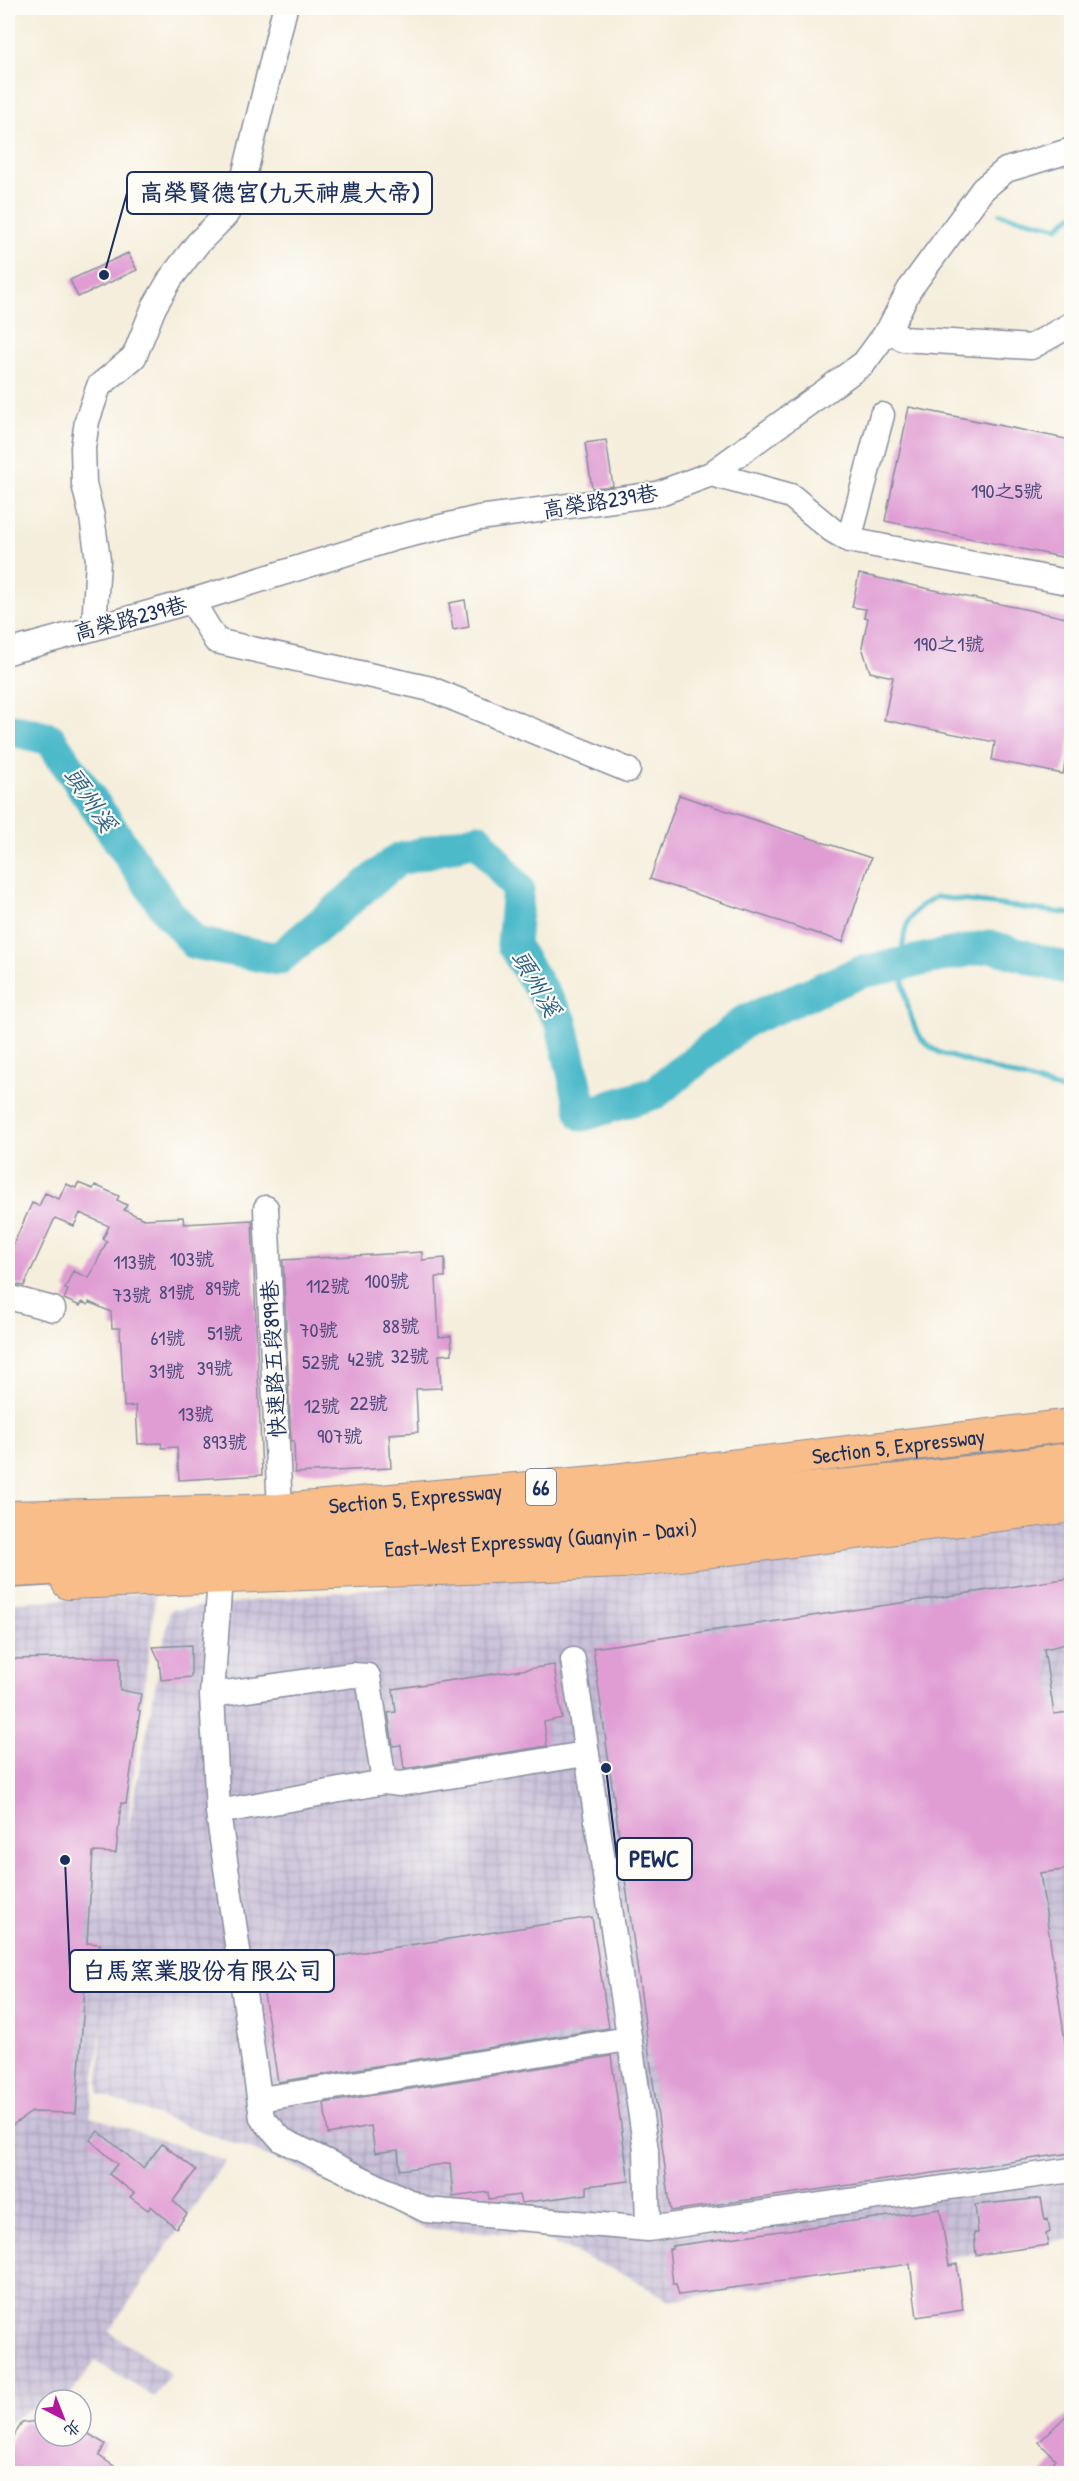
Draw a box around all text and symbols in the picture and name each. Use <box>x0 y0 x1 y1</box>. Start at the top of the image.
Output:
callout: 高榮賢德宮(九天神農大帝) <box>127 172 432 214</box>
text: 高榮賢德宮(九天神農大帝) <box>140 176 420 208</box>
street label: 高榮路239巷 <box>540 477 660 525</box>
house number: 190之5號 <box>971 477 1043 504</box>
street label: 高榮路239巷 <box>70 588 190 648</box>
house number: 190之1號 <box>914 630 984 657</box>
water label: 頭州溪 <box>58 760 126 839</box>
water label: 頭州溪 <box>505 944 570 1024</box>
house number: 103號 <box>169 1245 215 1272</box>
house number: 113號 <box>113 1248 157 1275</box>
house number: 100號 <box>364 1267 410 1294</box>
house number: 112號 <box>306 1272 350 1299</box>
house number: 89號 <box>205 1274 241 1301</box>
house number: 81號 <box>159 1278 195 1305</box>
street label: 快速路五段899巷 <box>254 1279 292 1439</box>
house number: 73號 <box>113 1281 151 1308</box>
house number: 88號 <box>382 1312 420 1339</box>
house number: 70號 <box>300 1316 338 1343</box>
house number: 51號 <box>207 1319 243 1346</box>
house number: 61號 <box>150 1324 186 1351</box>
house number: 32號 <box>391 1342 429 1369</box>
house number: 42號 <box>348 1345 384 1372</box>
house number: 52號 <box>302 1348 340 1375</box>
house number: 39號 <box>197 1354 233 1381</box>
house number: 31號 <box>149 1357 185 1384</box>
house number: 22號 <box>350 1389 388 1416</box>
house number: 12號 <box>304 1392 340 1419</box>
house number: 13號 <box>178 1400 214 1427</box>
street label: Section 5, Expressway <box>810 1421 987 1471</box>
house number: 907號 <box>317 1422 363 1449</box>
house number: 893號 <box>203 1428 247 1455</box>
road number: 66 <box>526 1469 556 1505</box>
street label: Section 5, Expressway <box>327 1475 503 1521</box>
street label: East-West Expressway (Guanyin - Daxi) <box>384 1512 699 1564</box>
callout: PEWC <box>617 1838 692 1880</box>
text: PEWC <box>629 1842 679 1874</box>
callout: 白馬窯業股份有限公司 <box>70 1950 334 1992</box>
text: 白馬窯業股份有限公司 <box>82 1954 322 1986</box>
north arrow <box>33 2388 93 2448</box>
text: 北 <box>60 2416 86 2443</box>

